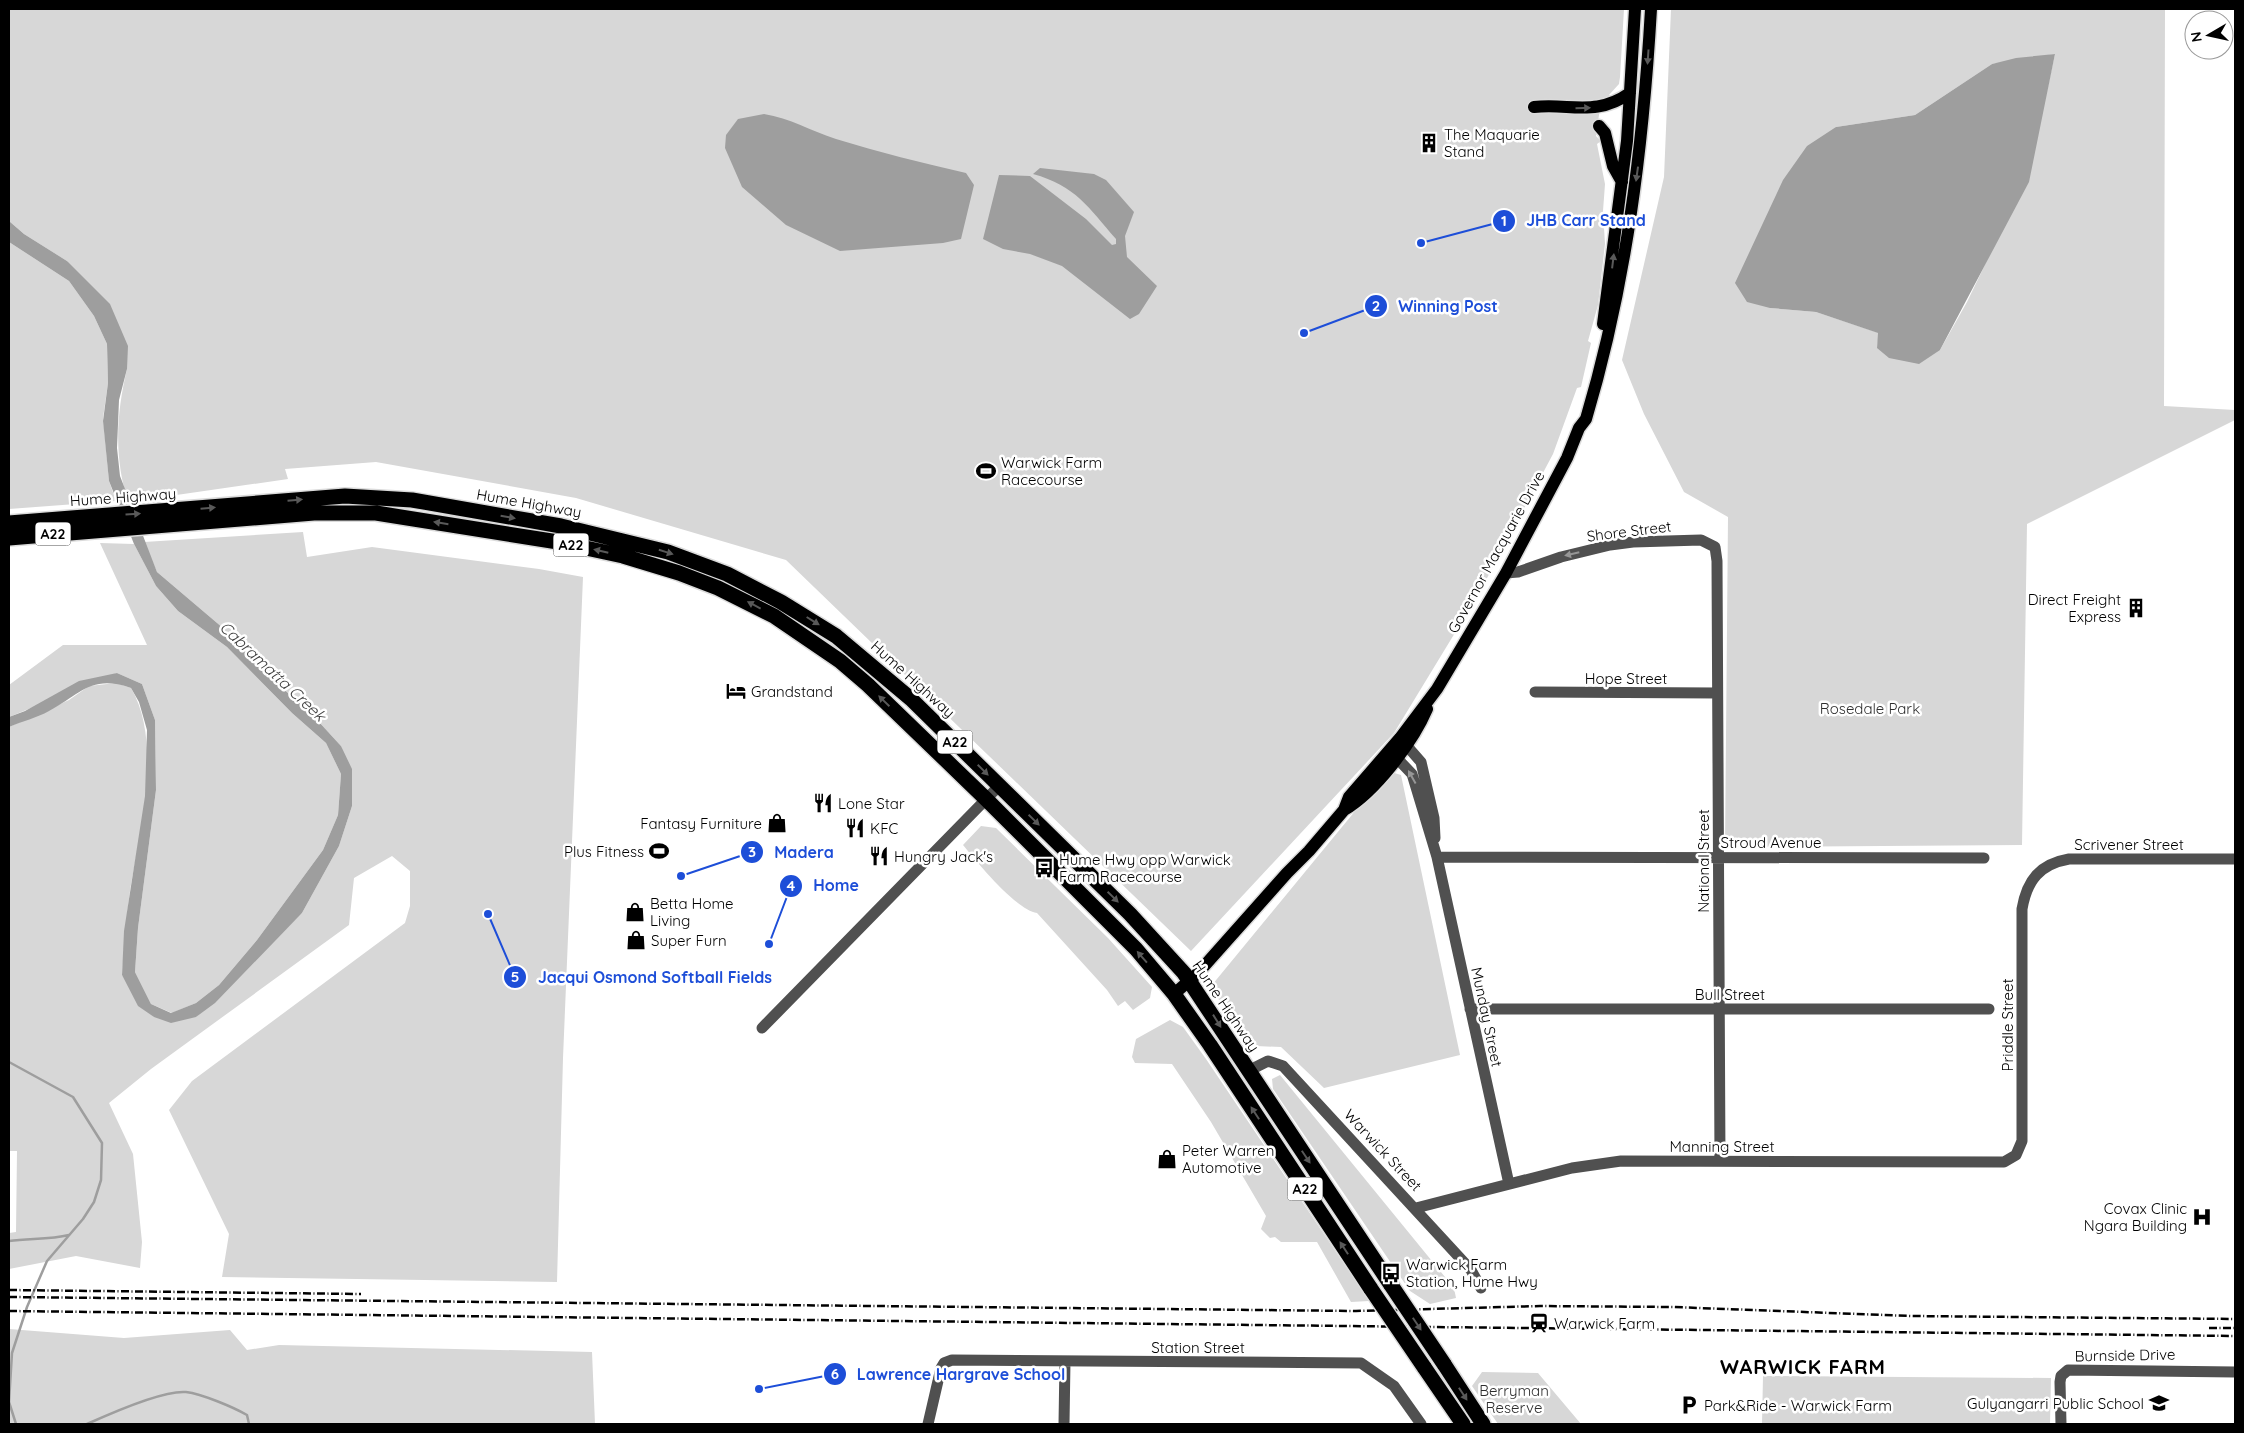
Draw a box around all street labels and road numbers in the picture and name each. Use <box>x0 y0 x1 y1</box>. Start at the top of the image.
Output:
street label: Governor Macquarie Drive <box>1443 467 1549 637</box>
street label: Hume Highway <box>69 484 177 510</box>
street label: Hume Highway <box>475 484 583 522</box>
street label: Shore Street <box>1586 516 1672 546</box>
road number: A22 <box>36 522 70 546</box>
road number: A22 <box>554 534 588 556</box>
street label: Hume Highway <box>867 636 959 722</box>
street label: Hope Street <box>1585 669 1667 688</box>
road number: A22 <box>938 730 972 754</box>
street label: National Street <box>1694 809 1713 913</box>
street label: Stroud Avenue <box>1720 833 1822 852</box>
street label: Scrivener Street <box>2074 835 2184 854</box>
street label: Hume Highway <box>1188 957 1264 1055</box>
street label: Munday Street <box>1467 965 1507 1069</box>
street label: Priddle Street <box>1998 979 2017 1071</box>
street label: Bull Street <box>1695 985 1765 1004</box>
street label: Warwick Street <box>1340 1105 1426 1195</box>
street label: Manning Street <box>1669 1137 1775 1156</box>
road number: A22 <box>1288 1178 1322 1200</box>
street label: Station Street <box>1151 1338 1245 1357</box>
street label: Burnside Drive <box>2074 1345 2176 1365</box>

